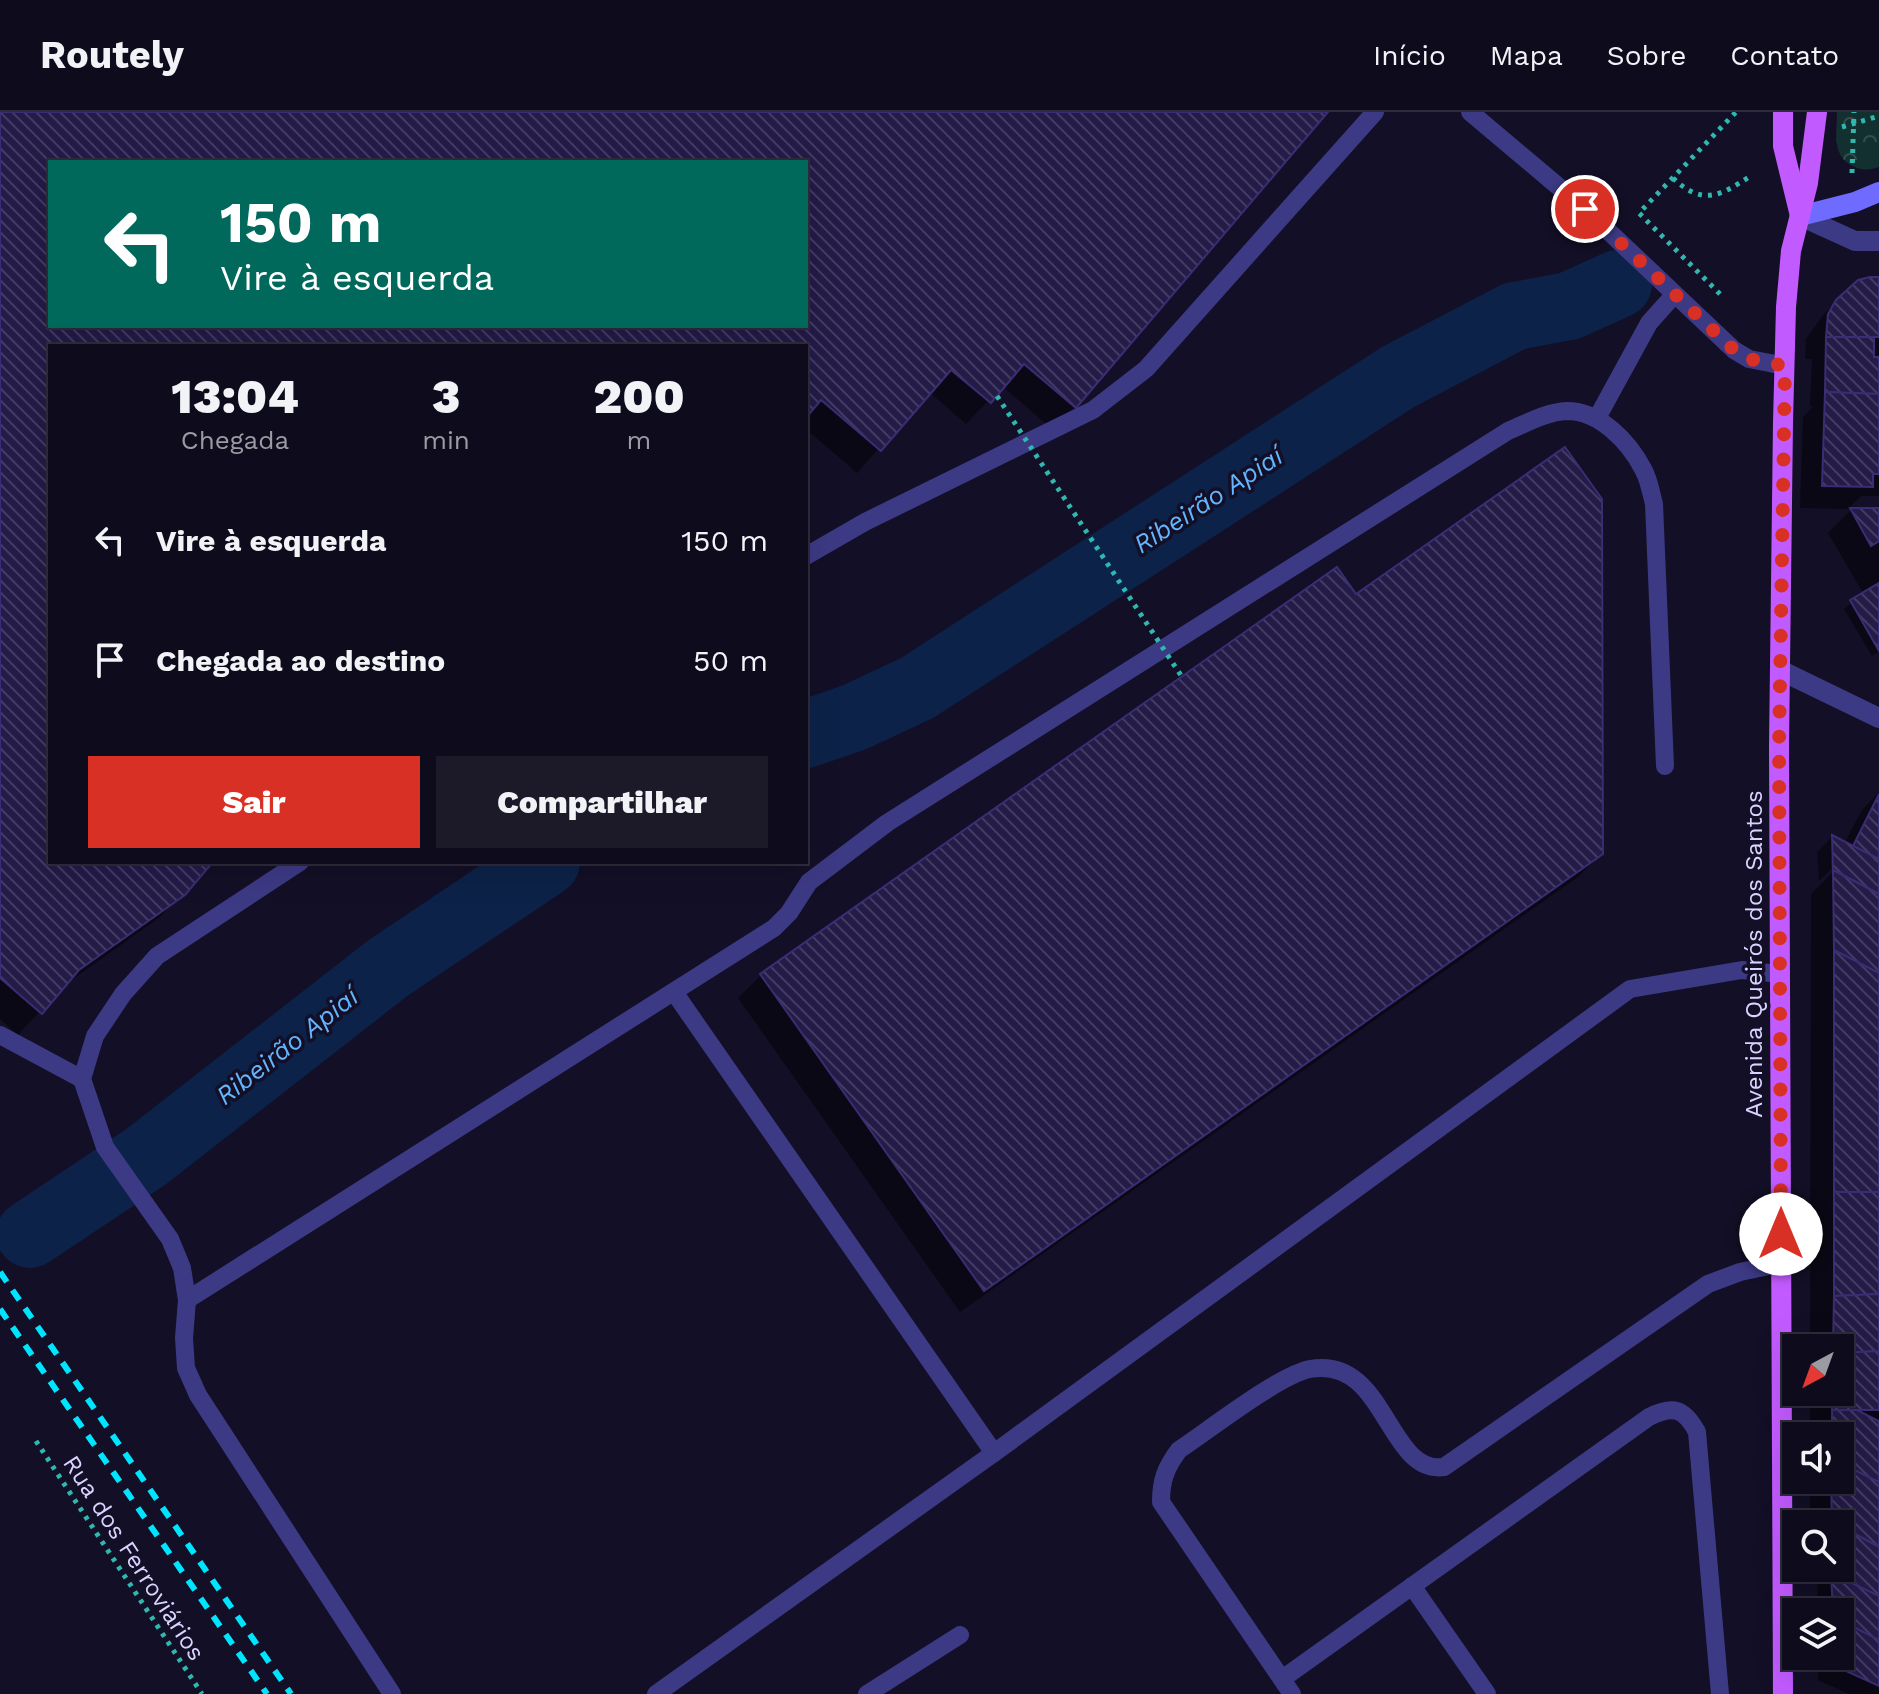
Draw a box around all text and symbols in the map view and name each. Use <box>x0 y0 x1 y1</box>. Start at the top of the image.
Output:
text: Routely <box>40 33 184 77</box>
text: Início <box>1373 39 1446 72</box>
text: Mapa <box>1490 39 1563 72</box>
text: Sobre <box>1607 39 1686 72</box>
text: Contato <box>1730 39 1839 72</box>
pin <box>1551 175 1619 243</box>
icon: arrive <box>1563 187 1607 231</box>
text: 150 m <box>220 190 382 256</box>
icon: left <box>88 192 192 296</box>
text: Vire à esquerda <box>220 257 494 299</box>
text: 13:04 <box>171 368 299 425</box>
text: 3 <box>432 368 460 425</box>
text: 200 <box>593 368 685 425</box>
text: Chegada <box>181 425 289 455</box>
text: min <box>422 425 470 455</box>
text: m <box>627 425 651 455</box>
water label: Ribeirão Apiaí <box>1128 439 1291 559</box>
icon: left <box>88 518 132 562</box>
text: Vire à esquerda <box>156 523 386 558</box>
text: 150 m <box>681 523 768 558</box>
icon: arrive <box>88 638 132 682</box>
text: Chegada ao destino <box>156 643 445 678</box>
text: 50 m <box>693 643 768 678</box>
button: Sair <box>88 756 420 848</box>
button: Compartilhar <box>436 756 768 848</box>
street label: Avenida Queirós dos Santos <box>1740 790 1768 1118</box>
water label: Ribeirão Apiaí <box>210 979 366 1111</box>
position arrow <box>1739 1192 1823 1276</box>
north arrow <box>1782 1334 1854 1406</box>
map controls <box>1782 1334 1854 1670</box>
button: sound <box>1782 1422 1854 1494</box>
street label: Rua dos Ferroviários <box>57 1450 211 1666</box>
button: search <box>1782 1510 1854 1582</box>
button: layers <box>1782 1598 1854 1670</box>

